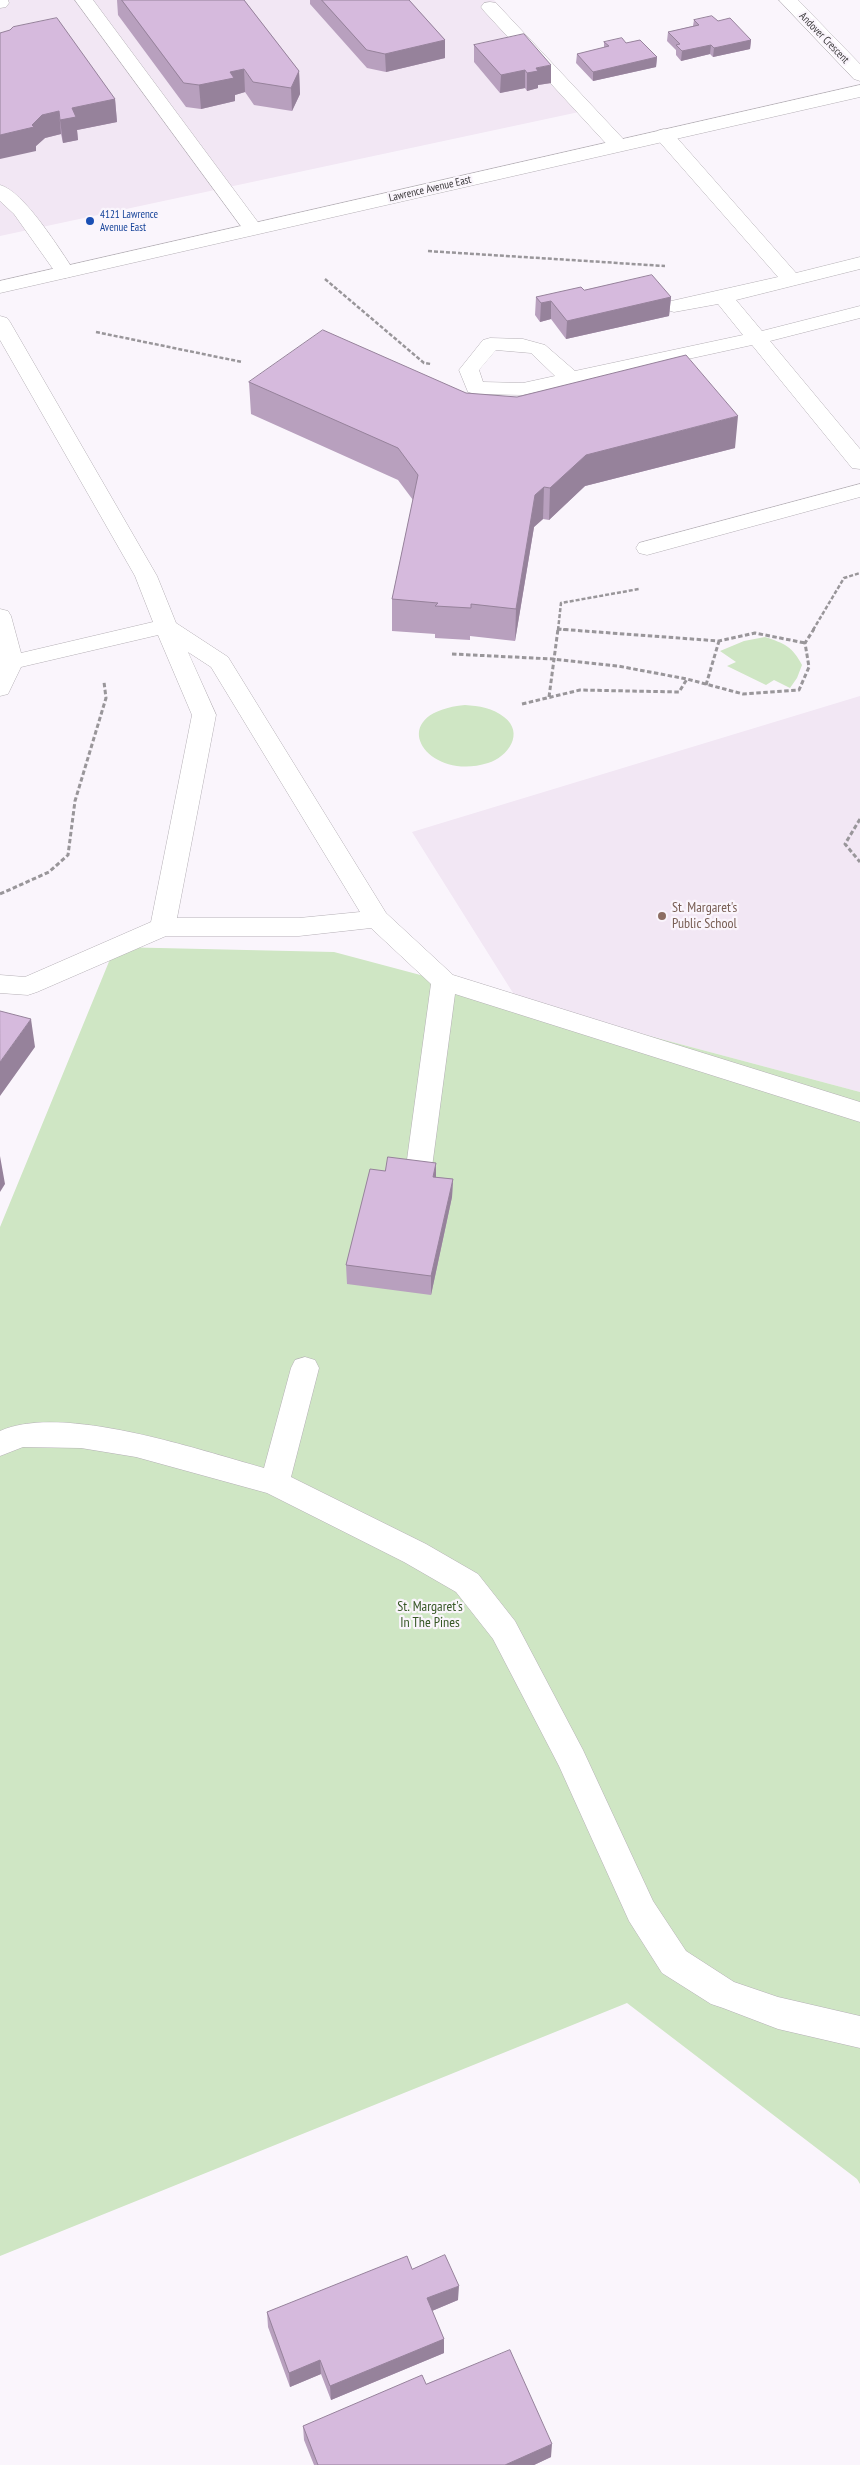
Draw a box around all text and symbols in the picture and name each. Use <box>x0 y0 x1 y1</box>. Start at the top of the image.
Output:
street label: Andover Crescent <box>796 10 852 66</box>
street label: Lawrence Avenue East <box>387 173 473 205</box>
place label: 4121 Lawrence Avenue East <box>100 208 158 234</box>
marker: 4121 Lawrence Avenue East <box>84 215 96 227</box>
place label: St. Margaret's Public School <box>672 900 737 932</box>
marker: St. Margaret's Public School <box>656 910 668 922</box>
park label: St. Margaret's In The Pines <box>397 1599 463 1631</box>

